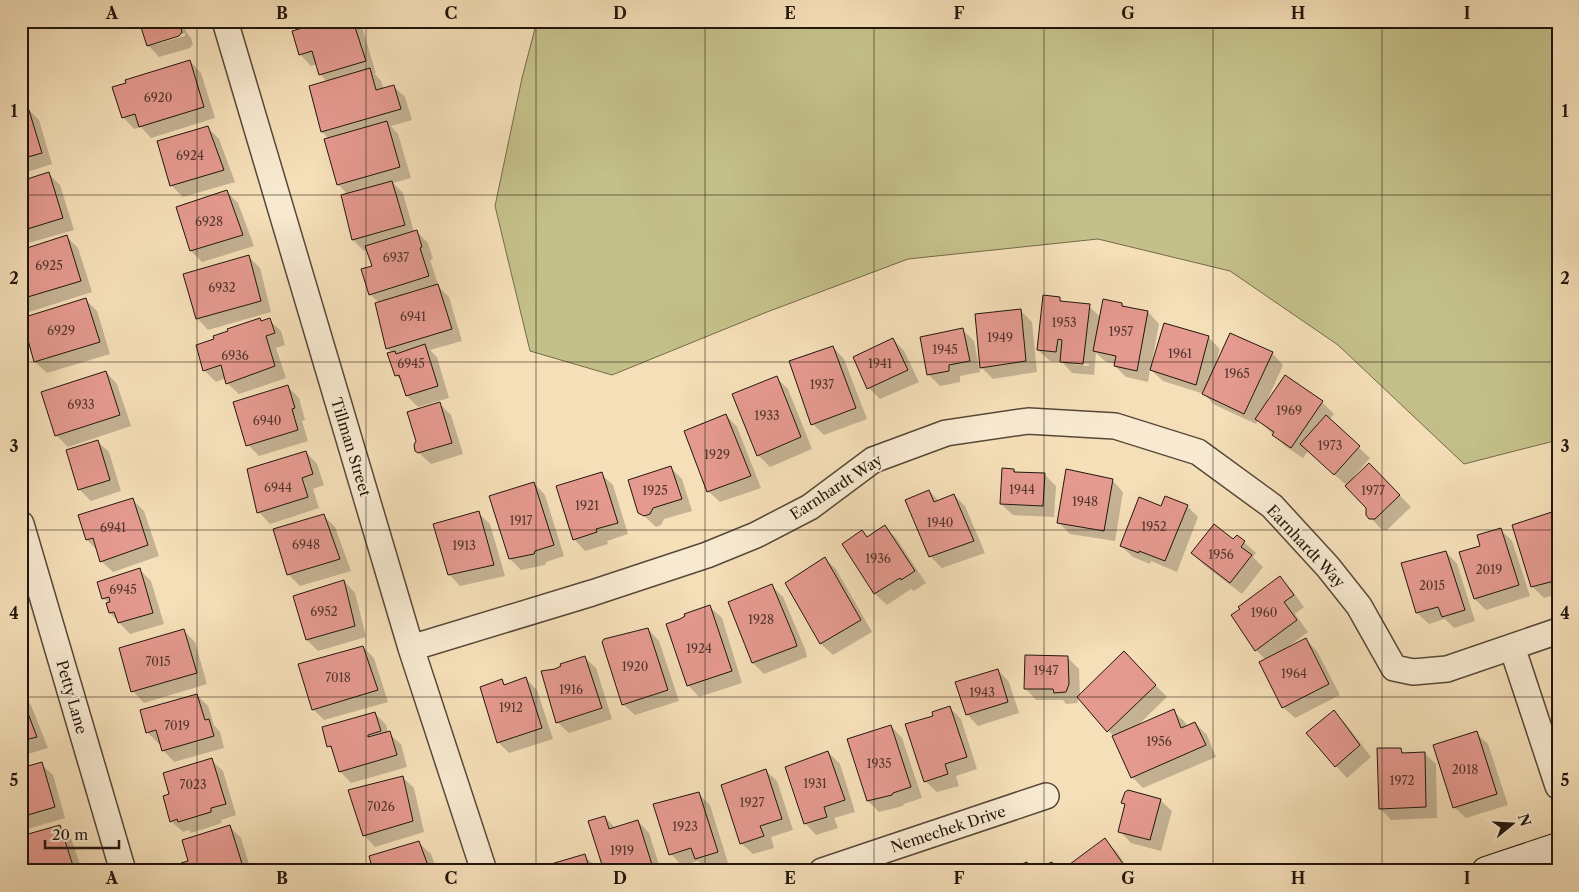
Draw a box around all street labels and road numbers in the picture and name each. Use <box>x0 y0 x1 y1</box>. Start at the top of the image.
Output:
street label: Tillman Street <box>327 395 375 499</box>
street label: Earnhardt Way <box>786 450 886 524</box>
street label: Earnhardt Way <box>1263 501 1350 592</box>
street label: Petty Lane <box>52 658 92 736</box>
street label: Nemechek Drive <box>888 801 1008 857</box>

